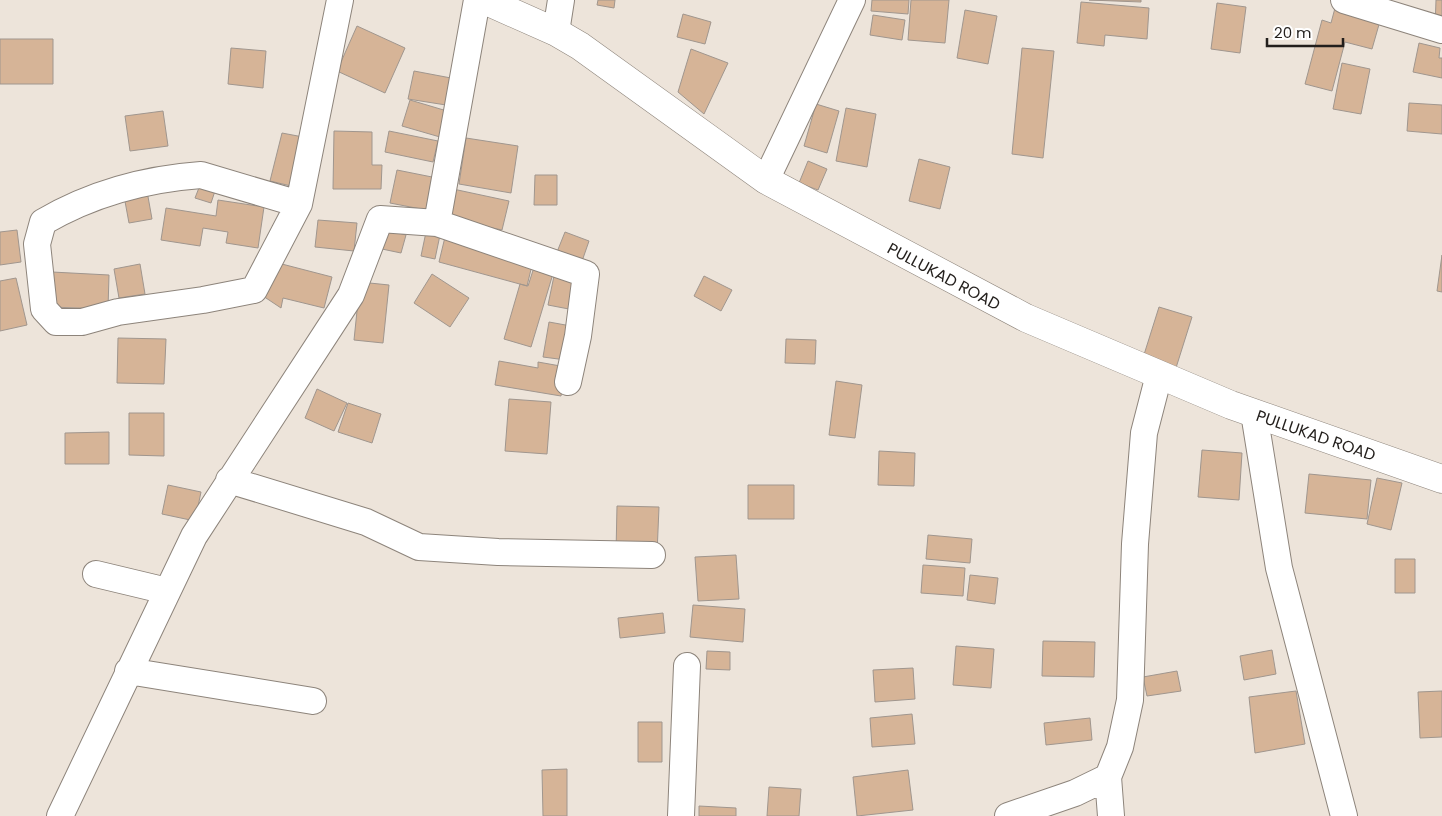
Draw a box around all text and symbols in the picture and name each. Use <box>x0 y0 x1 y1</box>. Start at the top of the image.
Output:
scale bar <box>1267 15 1343 47</box>
text: 20 m <box>1274 22 1312 43</box>
street label: PULLUKAD ROAD <box>883 237 1004 316</box>
street label: PULLUKAD ROAD <box>1253 404 1379 467</box>

